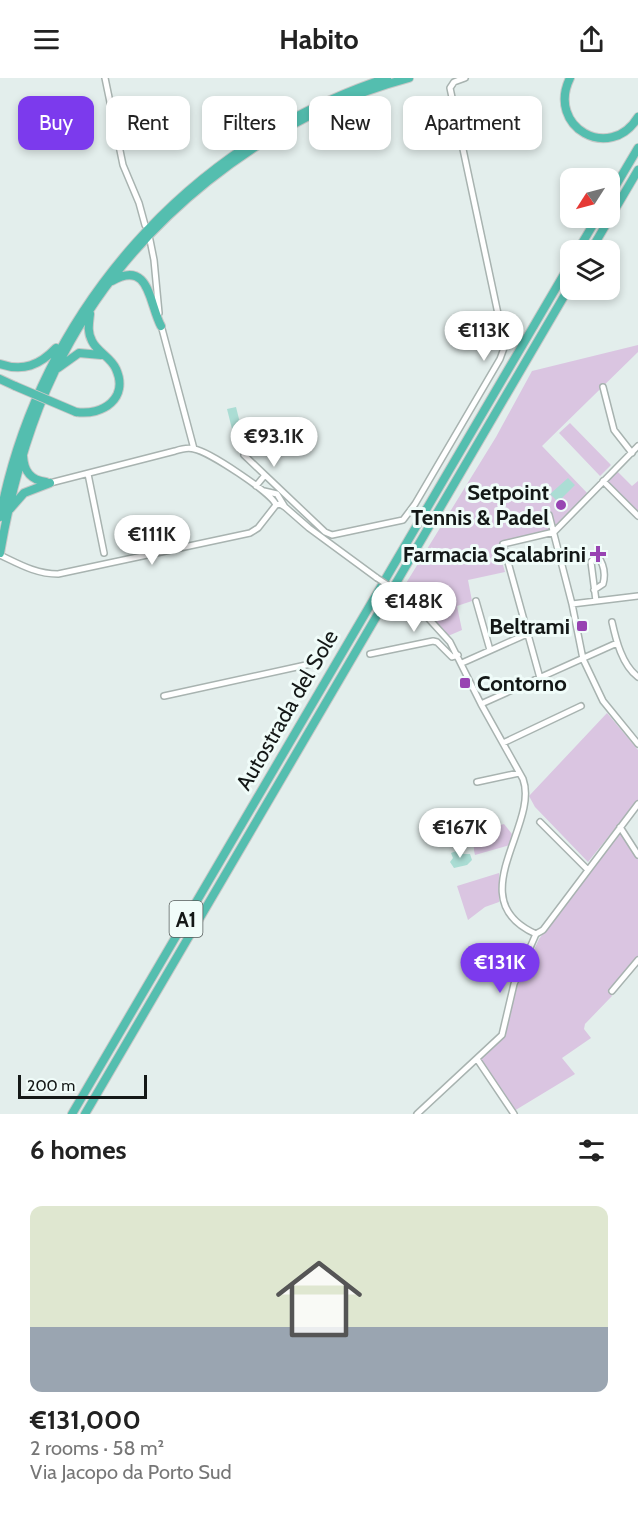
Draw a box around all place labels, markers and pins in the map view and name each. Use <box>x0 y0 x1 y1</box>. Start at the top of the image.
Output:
pin: €113K <box>442 311 526 362</box>
pin: €93.1K <box>225 417 323 468</box>
place label: Setpoint Tennis & Padel <box>411 479 549 531</box>
marker: Setpoint Tennis & Padel <box>554 498 568 512</box>
pin: €111K <box>110 515 194 566</box>
place label: Farmacia Scalabrini <box>403 541 586 568</box>
marker: Farmacia Scalabrini <box>591 547 605 561</box>
pin: €148K <box>372 582 456 633</box>
place label: Beltrami <box>489 613 570 640</box>
marker: Beltrami <box>575 619 589 633</box>
place label: Contorno <box>477 670 567 697</box>
marker: Contorno <box>458 676 472 690</box>
pin: €167K <box>418 808 502 859</box>
pin: €131K <box>458 943 542 994</box>

